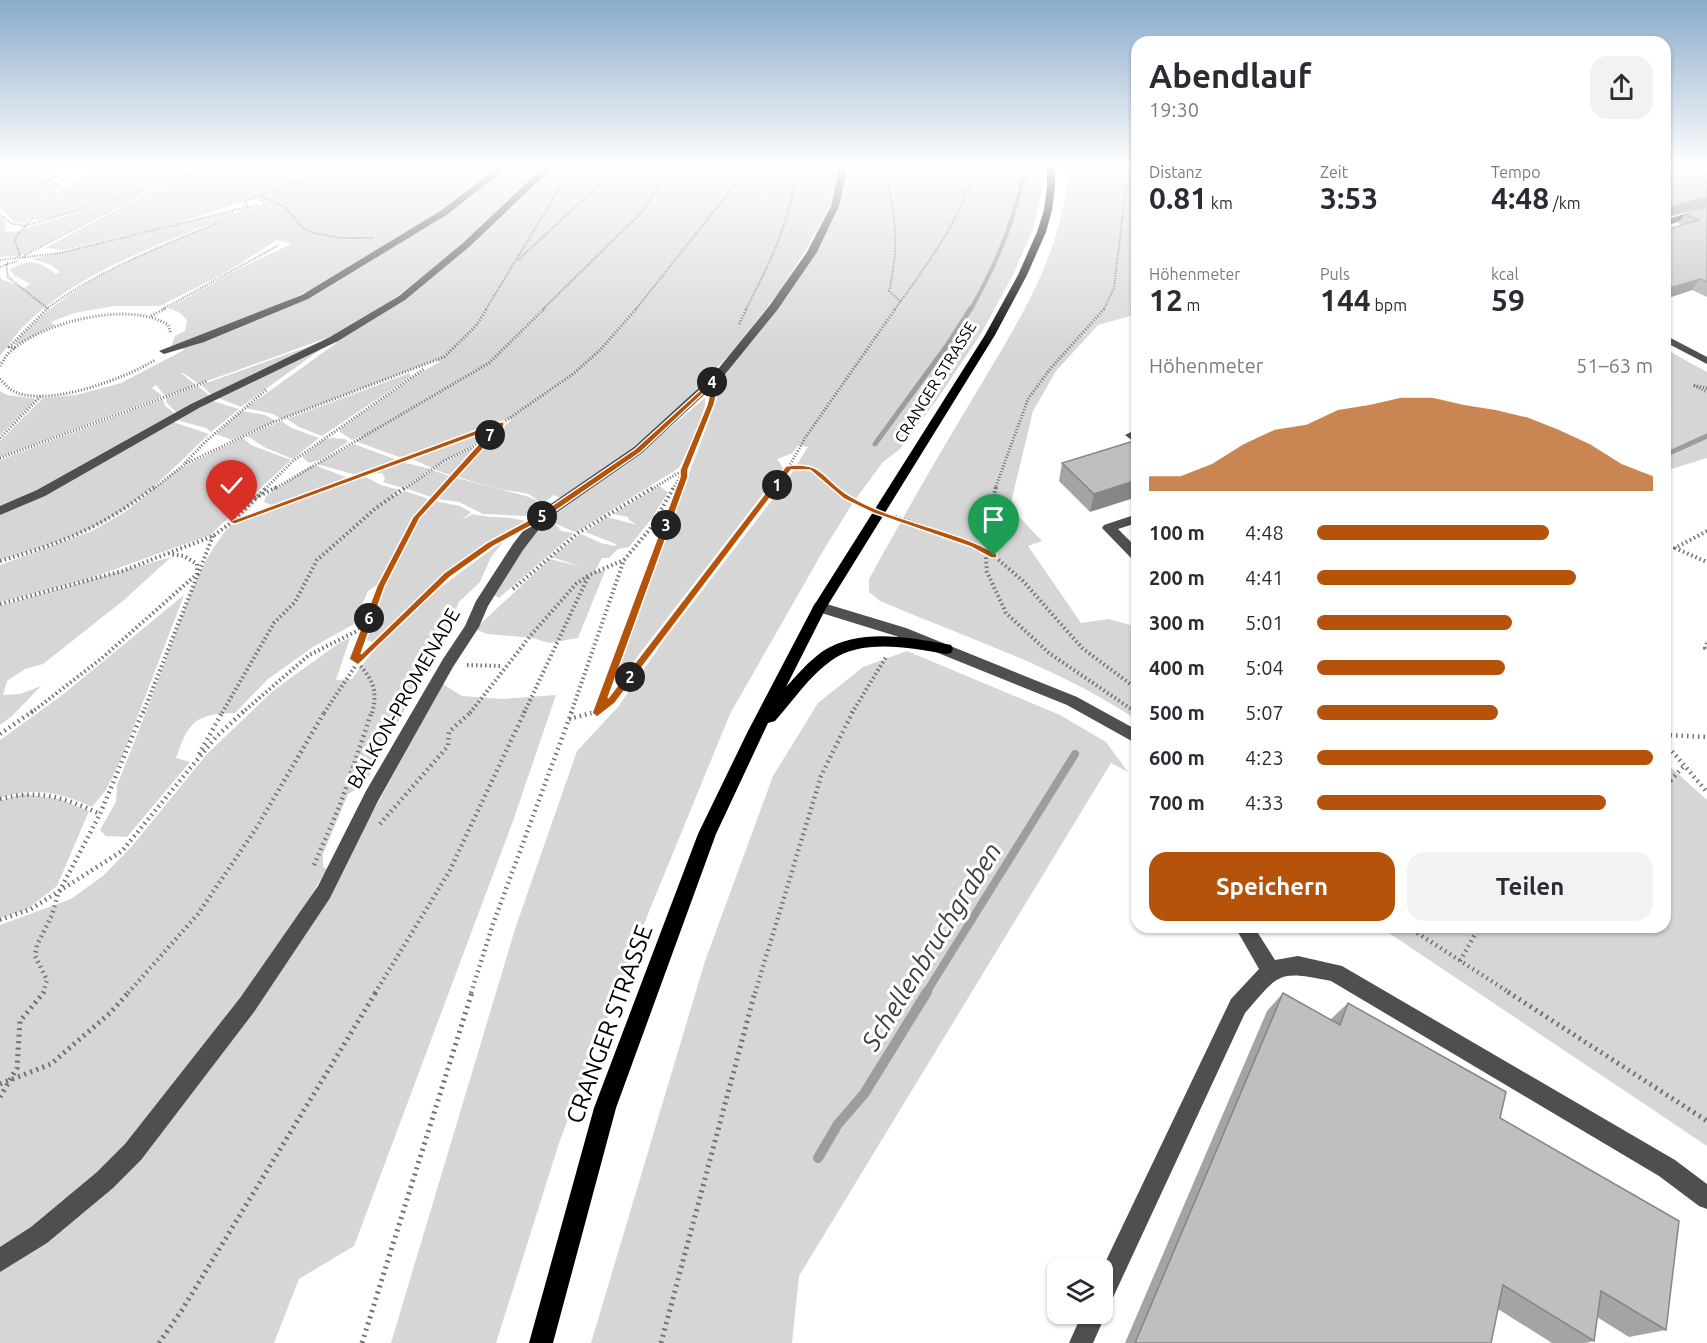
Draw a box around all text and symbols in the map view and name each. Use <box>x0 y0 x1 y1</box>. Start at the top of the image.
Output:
button: share <box>1590 56 1653 119</box>
text: Abendlauf <box>1149 57 1311 94</box>
text: 19:30 <box>1149 98 1199 121</box>
text: Distanz <box>1149 163 1202 181</box>
text: Zeit <box>1320 163 1348 181</box>
text: Tempo <box>1491 163 1541 181</box>
text: 0.81 <box>1149 181 1207 215</box>
text: 3:53 <box>1320 181 1378 215</box>
text: 4:48 <box>1491 181 1549 215</box>
text: km <box>1207 194 1233 212</box>
text: /km <box>1549 194 1581 212</box>
text: Höhenmeter <box>1149 265 1240 283</box>
text: Puls <box>1320 265 1350 283</box>
text: kcal <box>1491 265 1519 283</box>
text: 12 <box>1149 283 1183 317</box>
text: 144 <box>1320 283 1371 317</box>
text: 59 <box>1491 283 1525 317</box>
text: m <box>1183 296 1200 314</box>
text: bpm <box>1371 296 1407 314</box>
street label: CRANGER STRASSE <box>890 318 980 446</box>
text: Höhenmeter <box>1149 354 1263 377</box>
text: 51–63 m <box>1576 354 1653 377</box>
pin: 4 <box>697 367 727 397</box>
text: 4 <box>707 373 717 391</box>
pin: 7 <box>475 420 505 450</box>
text: 7 <box>485 426 495 444</box>
pin <box>206 460 257 522</box>
icon: check <box>215 469 248 502</box>
pin: 1 <box>762 470 792 500</box>
text: 1 <box>772 476 782 494</box>
pin <box>968 494 1019 556</box>
pin: 5 <box>527 501 557 531</box>
icon: arrive <box>977 503 1010 536</box>
text: 5 <box>537 507 547 525</box>
pin: 3 <box>651 510 681 540</box>
text: 3 <box>661 516 671 534</box>
text: 100 m <box>1149 521 1205 544</box>
text: 4:48 <box>1245 521 1284 544</box>
text: 200 m <box>1149 566 1205 589</box>
text: 4:41 <box>1245 566 1284 589</box>
pin: 6 <box>354 603 384 633</box>
street label: BALKON-PROMENADE <box>342 604 464 792</box>
text: 6 <box>364 609 374 627</box>
text: 300 m <box>1149 611 1205 634</box>
text: 5:01 <box>1245 611 1284 634</box>
text: 400 m <box>1149 656 1205 679</box>
text: 5:04 <box>1245 656 1284 679</box>
pin: 2 <box>615 662 645 692</box>
text: 2 <box>625 668 635 686</box>
text: 500 m <box>1149 701 1205 724</box>
text: 5:07 <box>1245 701 1284 724</box>
text: 600 m <box>1149 746 1205 769</box>
text: 4:23 <box>1245 746 1284 769</box>
text: 700 m <box>1149 791 1205 814</box>
text: 4:33 <box>1245 791 1284 814</box>
water label: Schellenbruchgraben <box>855 837 1007 1056</box>
button: Speichern <box>1149 852 1395 921</box>
button: Teilen <box>1407 852 1653 921</box>
street label: CRANGER STRASSE <box>561 921 657 1127</box>
map controls <box>1047 1258 1113 1324</box>
button: layers <box>1047 1258 1113 1324</box>

